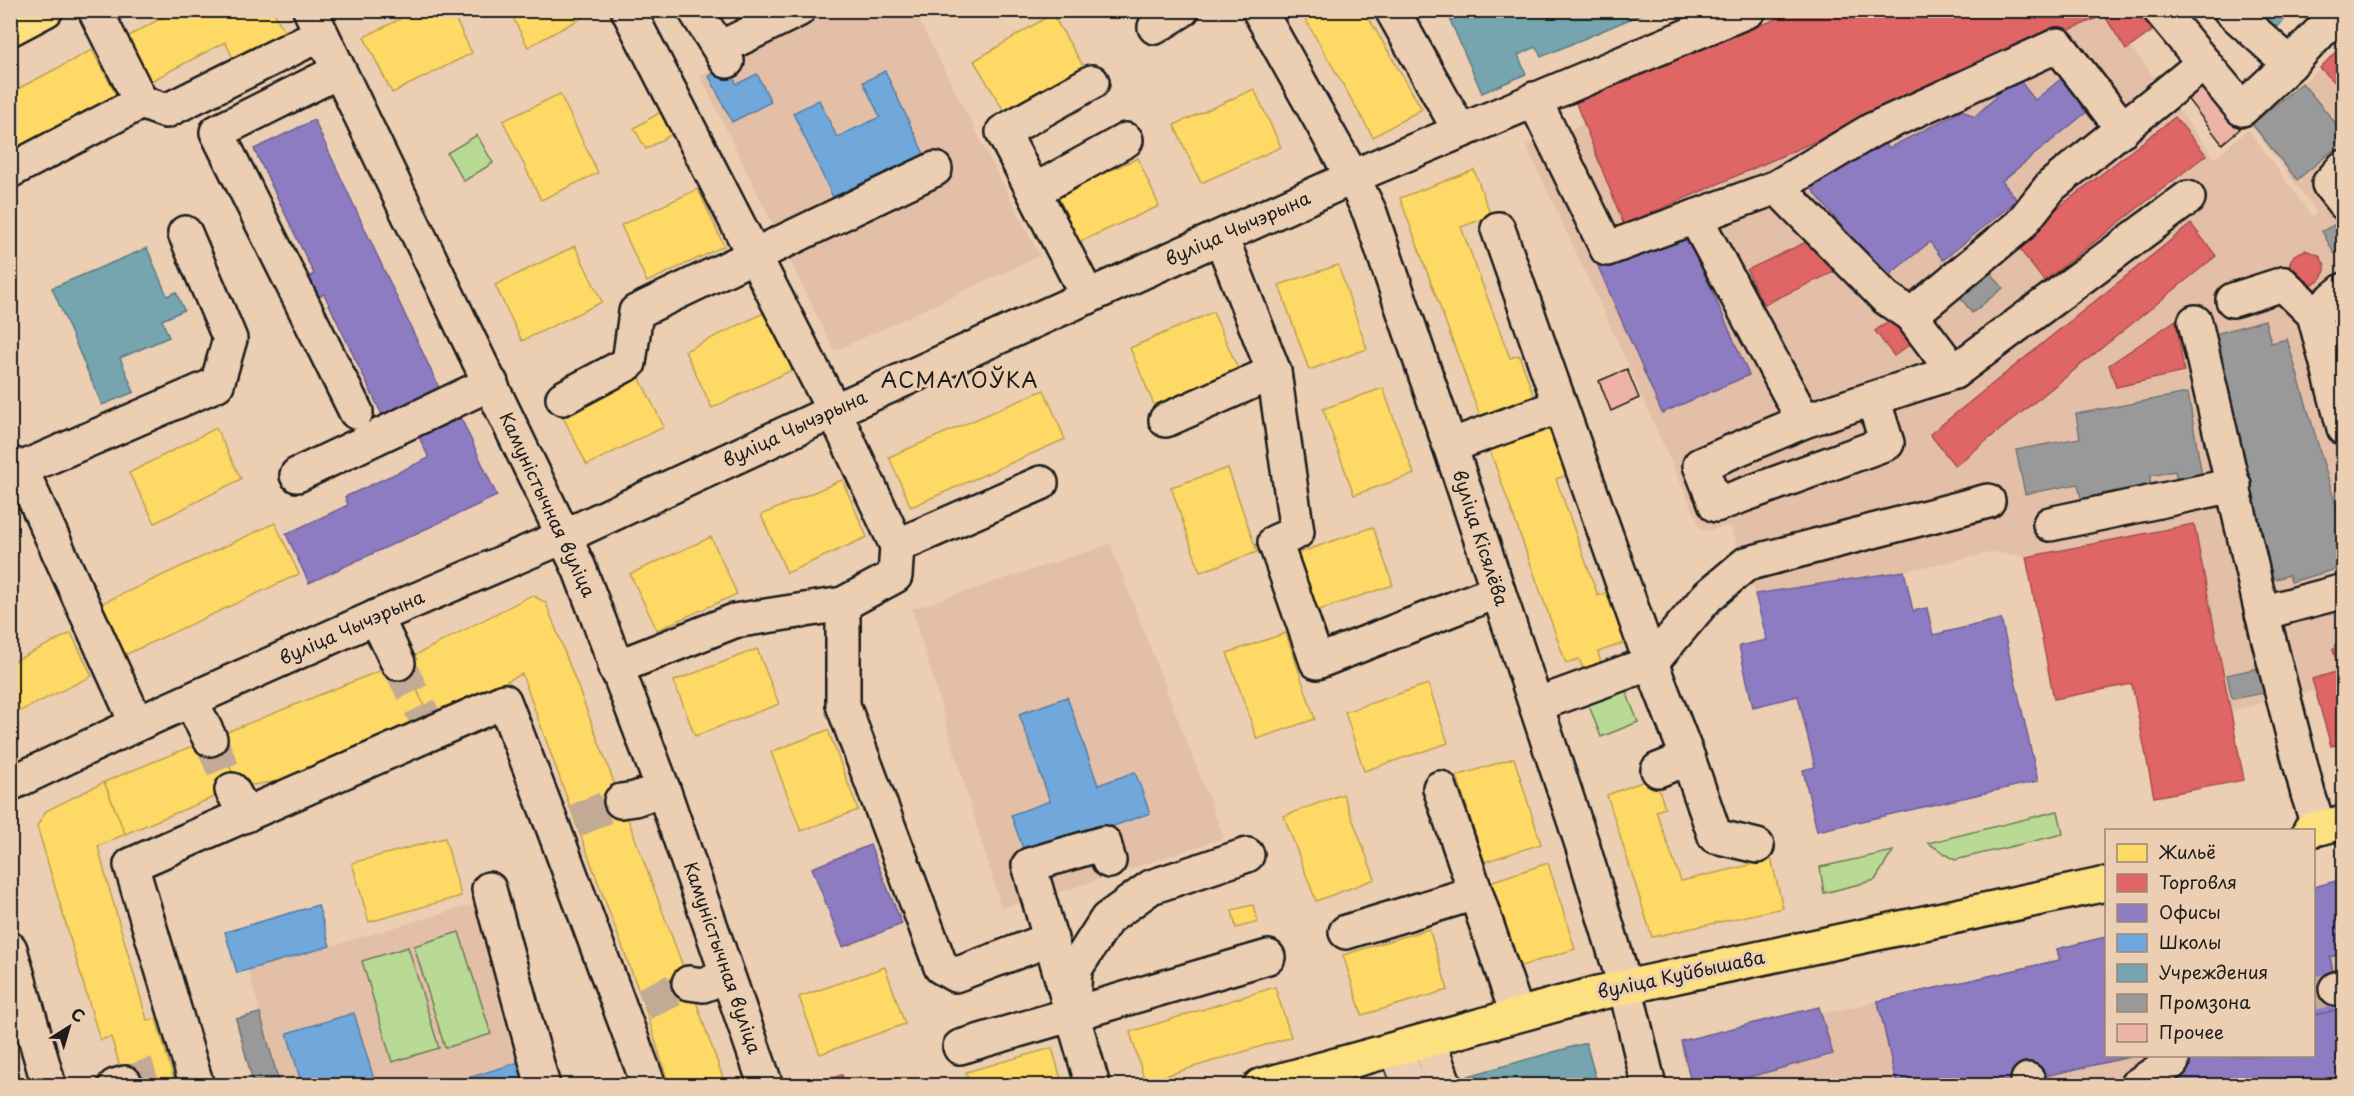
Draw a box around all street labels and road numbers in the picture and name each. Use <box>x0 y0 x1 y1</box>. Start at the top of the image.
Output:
street label: вуліца Чычэрына <box>1161 183 1315 272</box>
street label: вуліца Чычэрына <box>718 382 872 473</box>
street label: Камуністычная вуліца <box>494 407 603 601</box>
street label: вуліца Кісялёва <box>1447 466 1516 610</box>
street label: вуліца Чычэрына <box>275 582 429 671</box>
street label: Камуністычная вуліца <box>678 858 769 1057</box>
street label: вуліца Куйбышава <box>1595 942 1767 1004</box>

